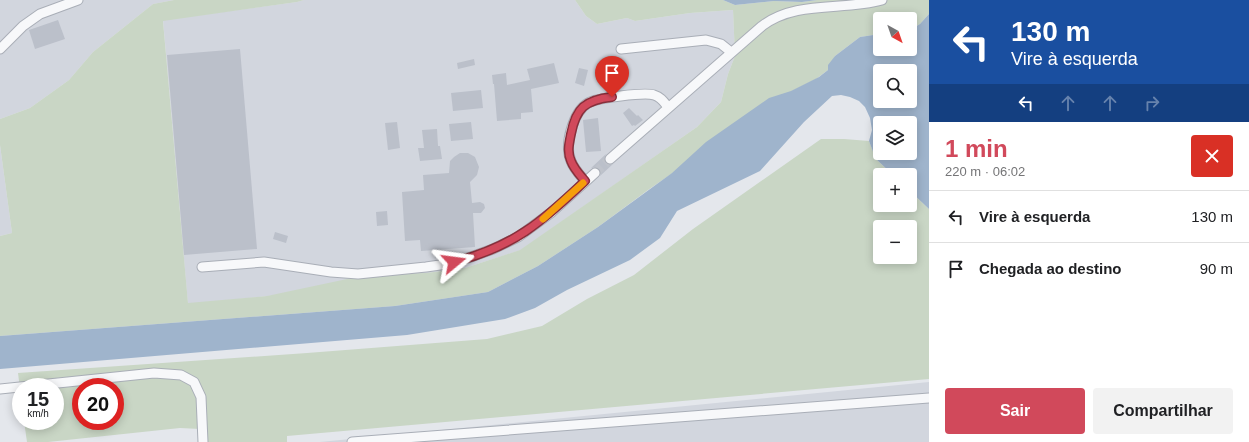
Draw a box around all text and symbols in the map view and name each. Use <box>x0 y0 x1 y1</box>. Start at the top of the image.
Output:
north arrow <box>873 12 917 56</box>
map controls <box>873 12 917 264</box>
icon: left <box>945 16 997 68</box>
text: 130 m <box>1011 16 1090 47</box>
text: Vire à esquerda <box>1011 49 1138 69</box>
pin <box>595 56 629 97</box>
icon: arrive <box>601 62 623 84</box>
button: search <box>873 64 917 108</box>
icon: left <box>1015 92 1037 114</box>
icon: ahead <box>1057 92 1079 114</box>
icon: ahead <box>1099 92 1121 114</box>
icon: right <box>1141 92 1163 114</box>
button: layers <box>873 116 917 160</box>
text: 1 min <box>945 135 1008 162</box>
button: close <box>1191 135 1233 177</box>
text: 220 m · 06:02 <box>945 164 1025 179</box>
button: + <box>873 168 917 212</box>
icon: left <box>945 206 967 228</box>
text: Vire à esquerda <box>979 208 1090 225</box>
text: 130 m <box>1191 208 1233 225</box>
button: − <box>873 220 917 264</box>
position arrow <box>433 241 475 283</box>
icon: arrive <box>945 258 967 280</box>
text: Chegada ao destino <box>979 260 1122 277</box>
text: 90 m <box>1200 260 1233 277</box>
speed limit sign: 20 <box>72 378 124 430</box>
text: 15 <box>27 388 49 410</box>
button: Sair <box>945 388 1085 434</box>
button: Compartilhar <box>1093 388 1233 434</box>
text: km/h <box>27 408 49 419</box>

